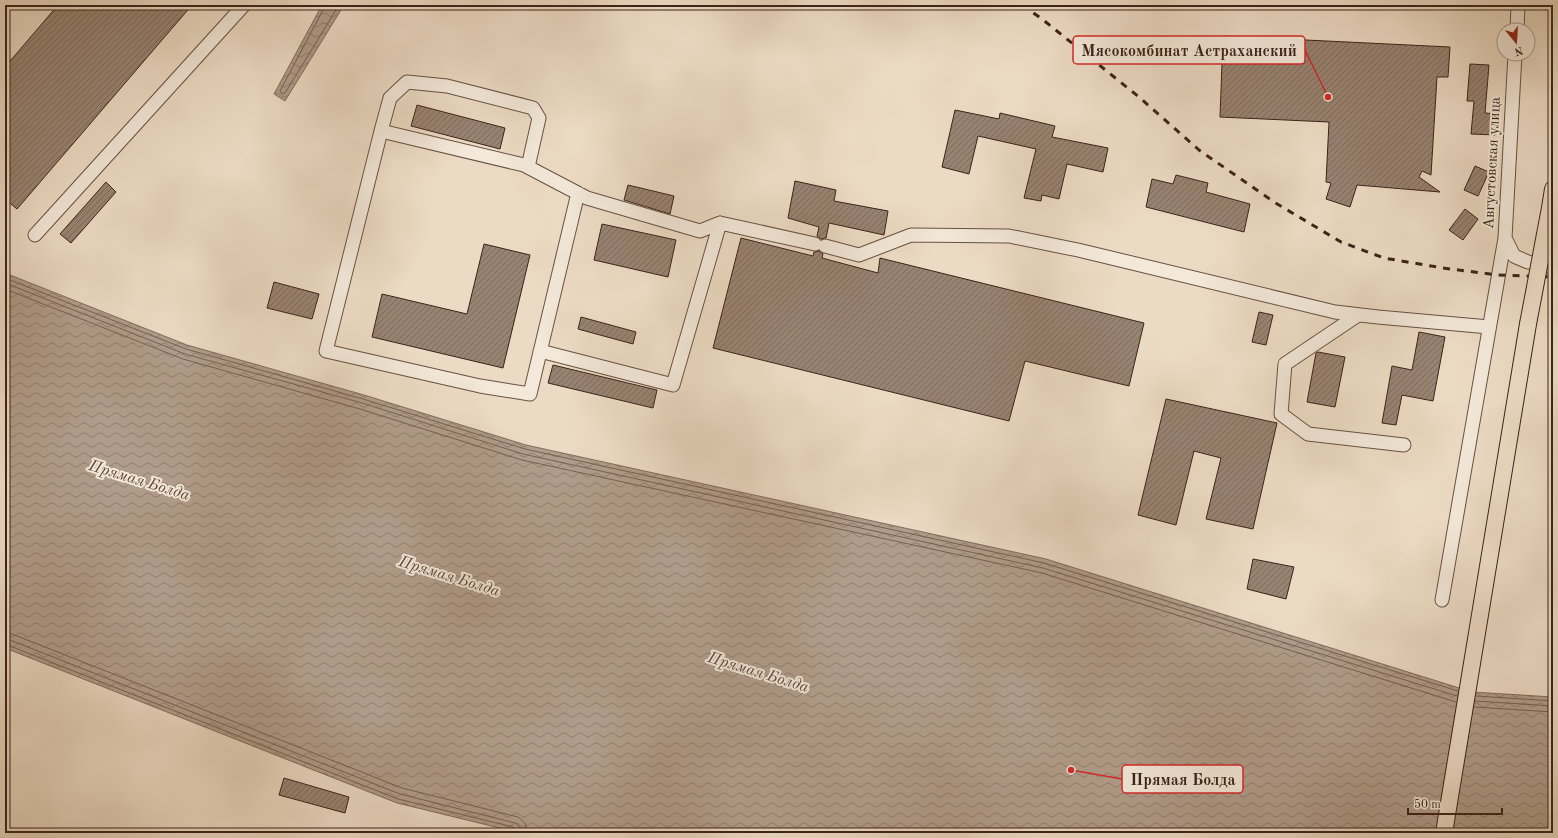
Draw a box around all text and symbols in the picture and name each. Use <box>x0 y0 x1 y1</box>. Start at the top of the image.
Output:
north arrow <box>1496 22 1536 62</box>
callout: Мясокомбинат Астраханский <box>1073 36 1305 64</box>
text: Мясокомбинат Астраханский <box>1081 44 1297 60</box>
text: N <box>1512 44 1524 57</box>
street label: Августовская улица <box>1482 96 1504 230</box>
water label: Прямая Болда <box>86 458 192 504</box>
water label: Прямая Болда <box>396 554 502 600</box>
water label: Прямая Болда <box>705 650 811 696</box>
callout: Прямая Болда <box>1122 765 1243 793</box>
text: Прямая Болда <box>1130 773 1236 789</box>
scale bar <box>1408 790 1502 816</box>
text: 50 m <box>1414 798 1441 811</box>

